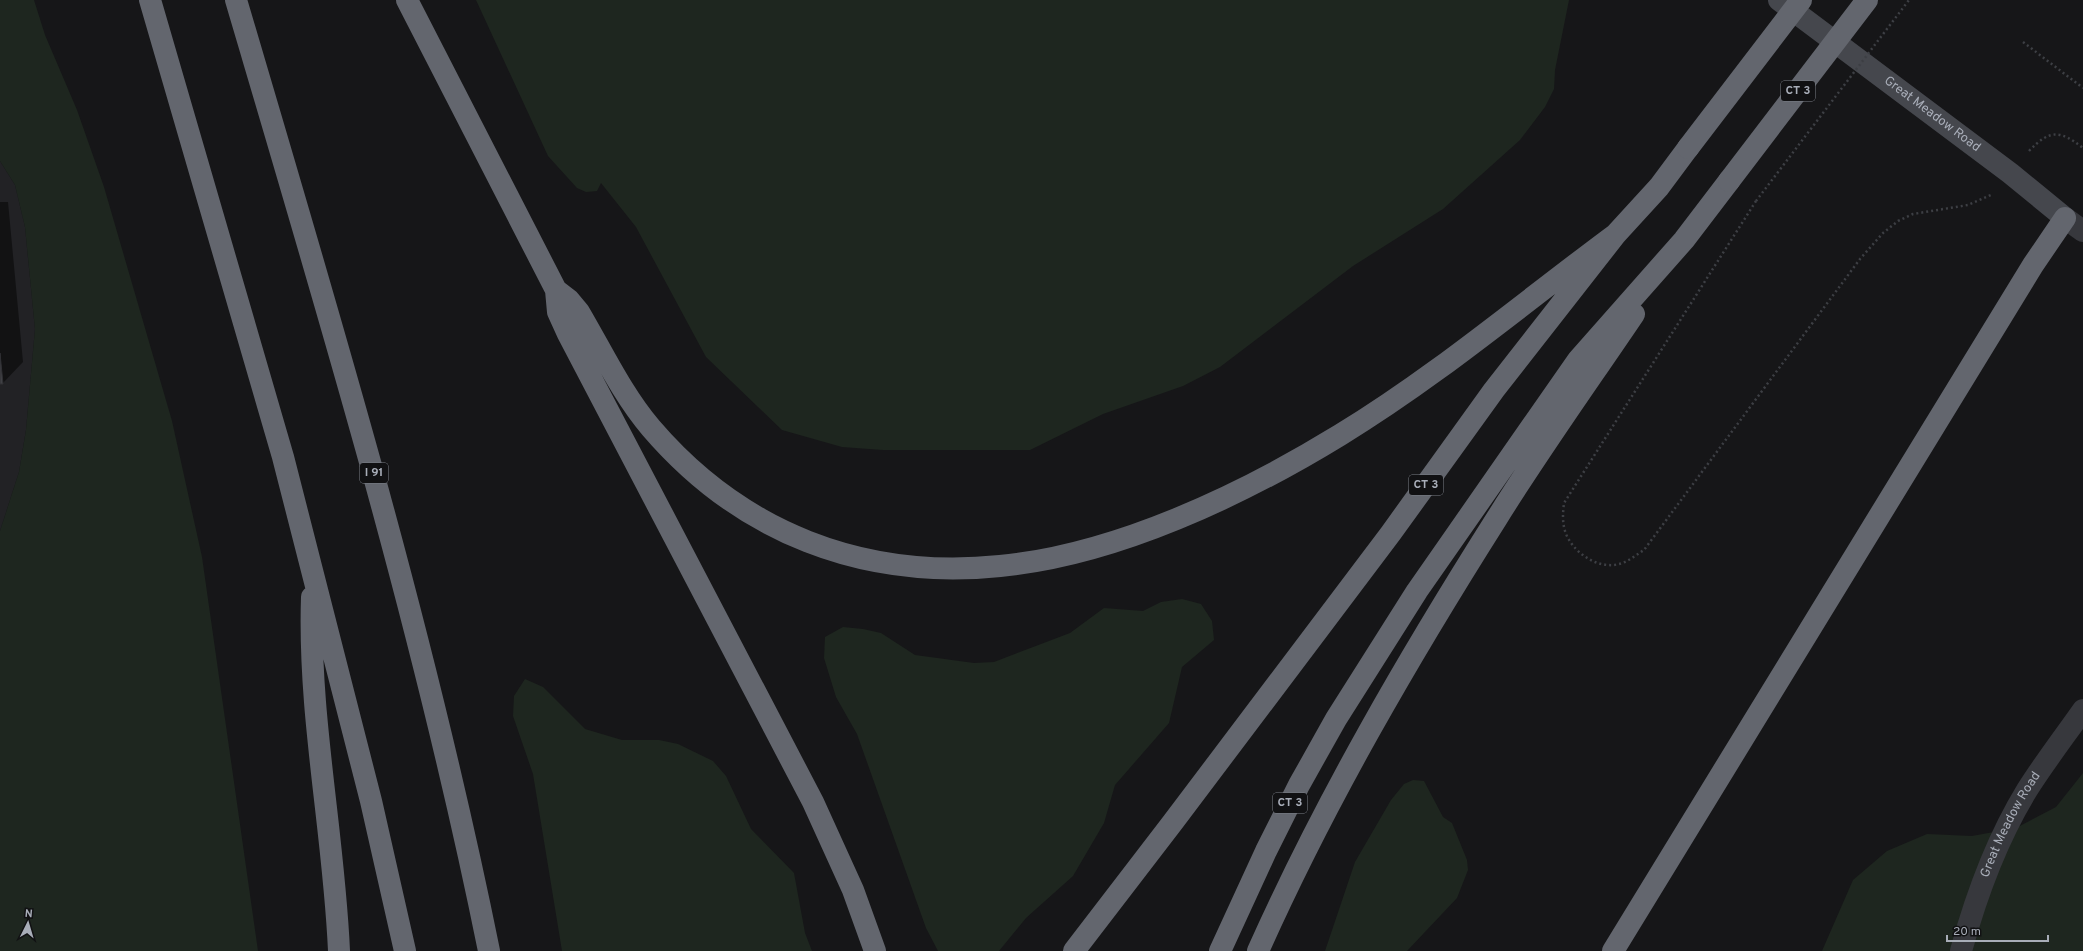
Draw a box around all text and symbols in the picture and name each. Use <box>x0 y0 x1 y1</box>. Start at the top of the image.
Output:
street label: Great Meadow Road <box>1880 73 1983 156</box>
road number: CT 3 <box>1781 81 1815 101</box>
road number: I 91 <box>360 463 388 483</box>
road number: CT 3 <box>1409 475 1443 495</box>
street label: Great Meadow Road <box>1977 769 2044 880</box>
road number: CT 3 <box>1273 793 1307 813</box>
north arrow <box>8 903 48 943</box>
text: N <box>24 907 33 921</box>
scale bar <box>1947 917 2048 943</box>
text: 20 m <box>1953 924 1981 940</box>

